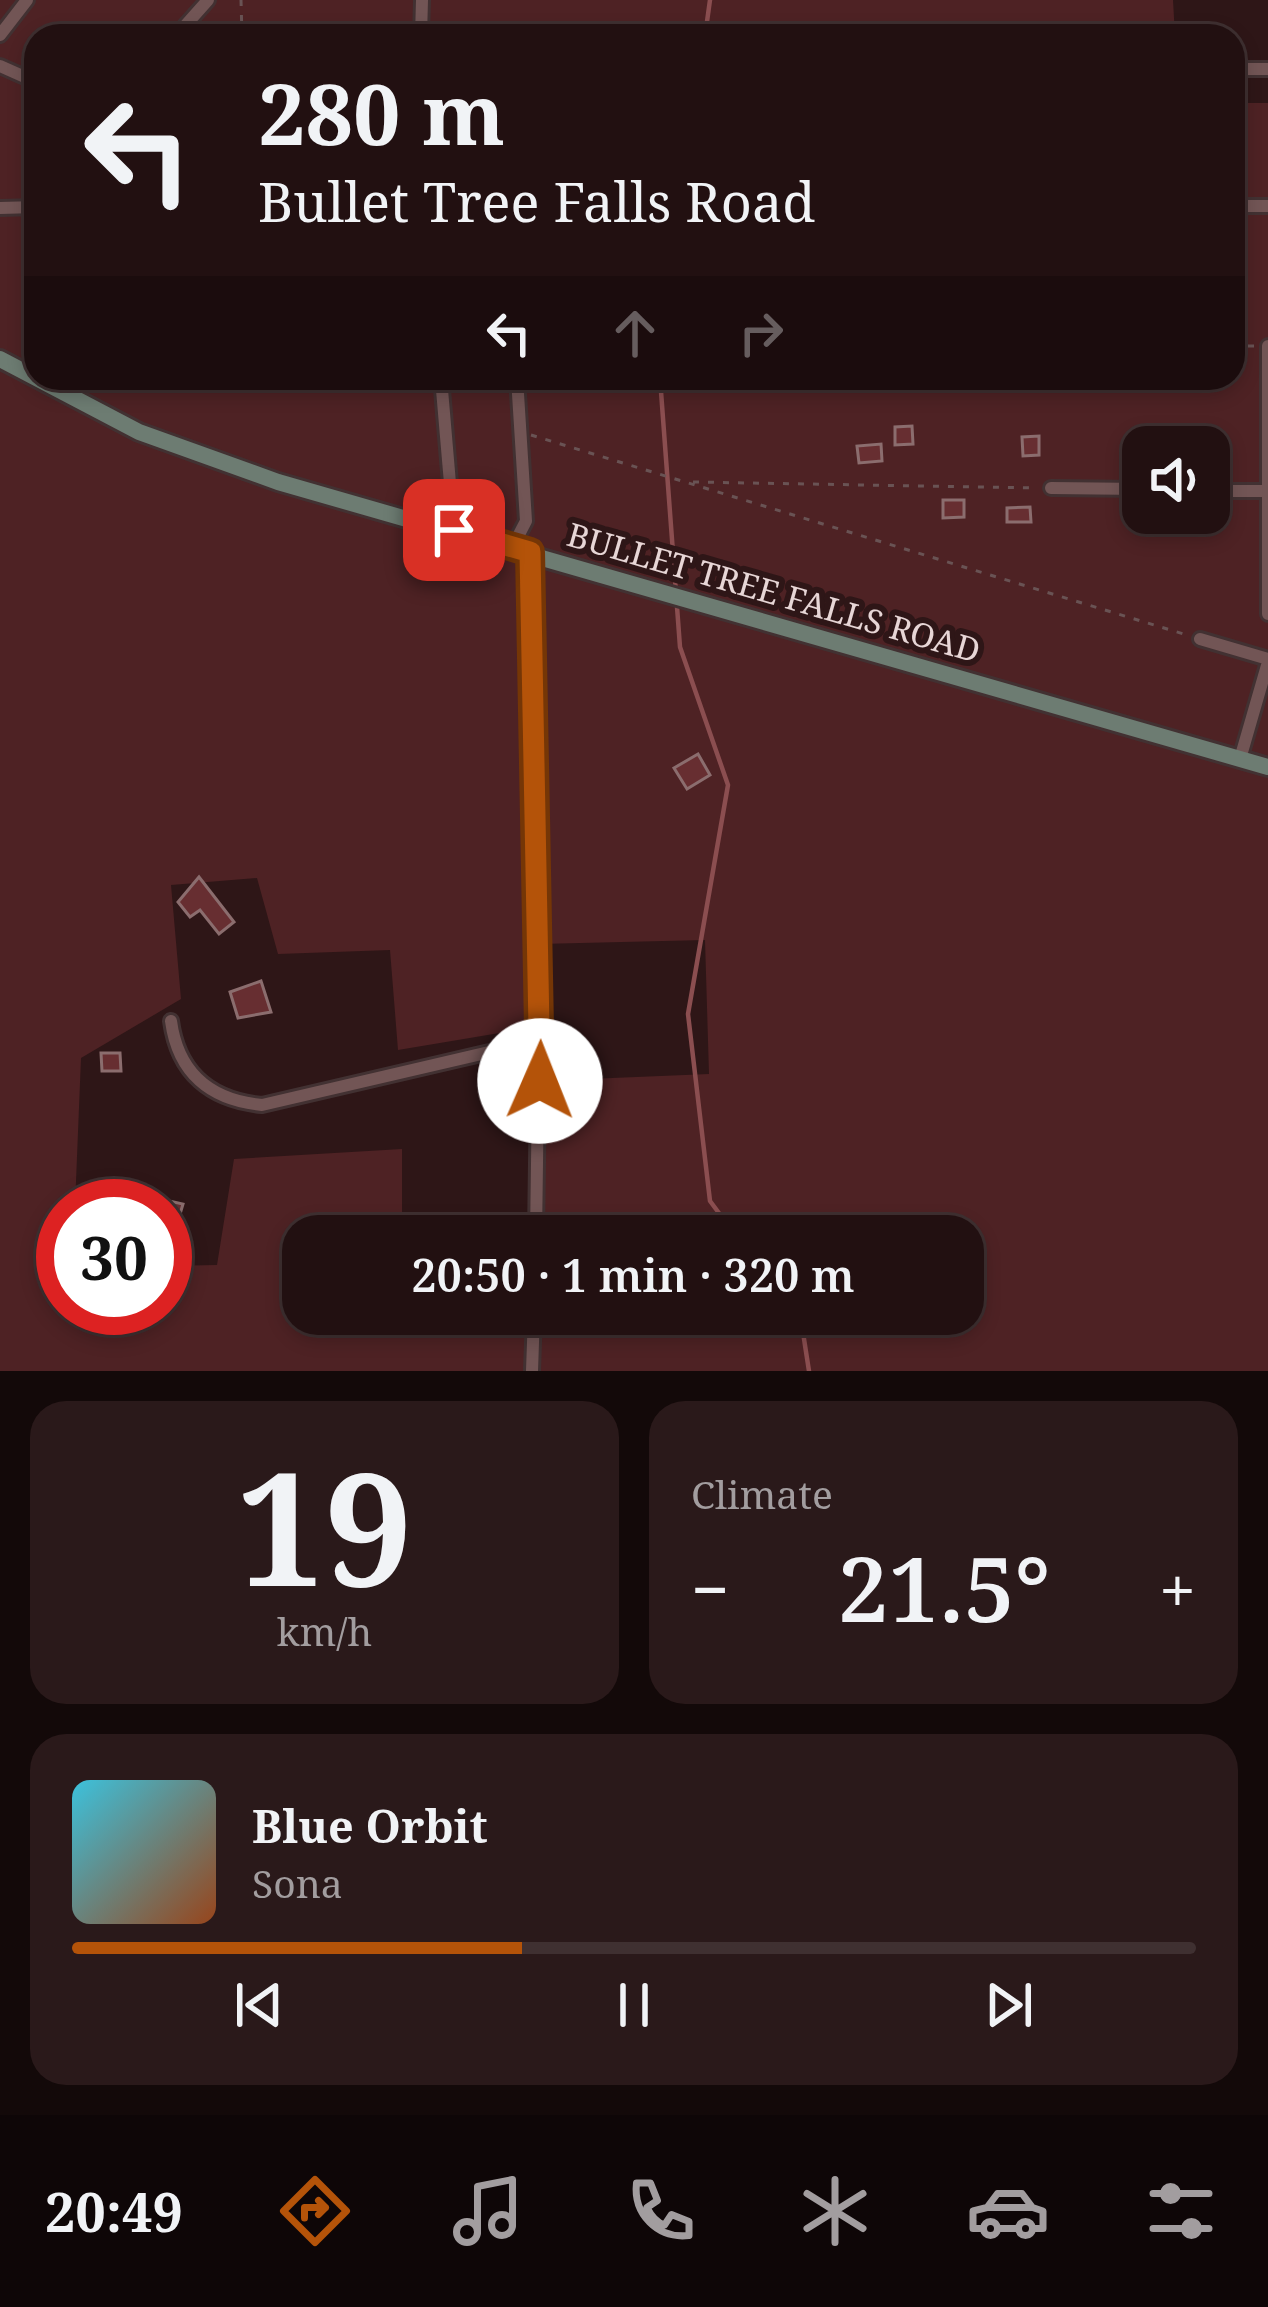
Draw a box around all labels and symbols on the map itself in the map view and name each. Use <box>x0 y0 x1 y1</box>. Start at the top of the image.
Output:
pin <box>403 479 505 581</box>
street label: BULLET TREE FALLS ROAD <box>562 511 986 673</box>
position arrow <box>477 1018 603 1144</box>
speed limit sign: 30 <box>36 1179 192 1335</box>

